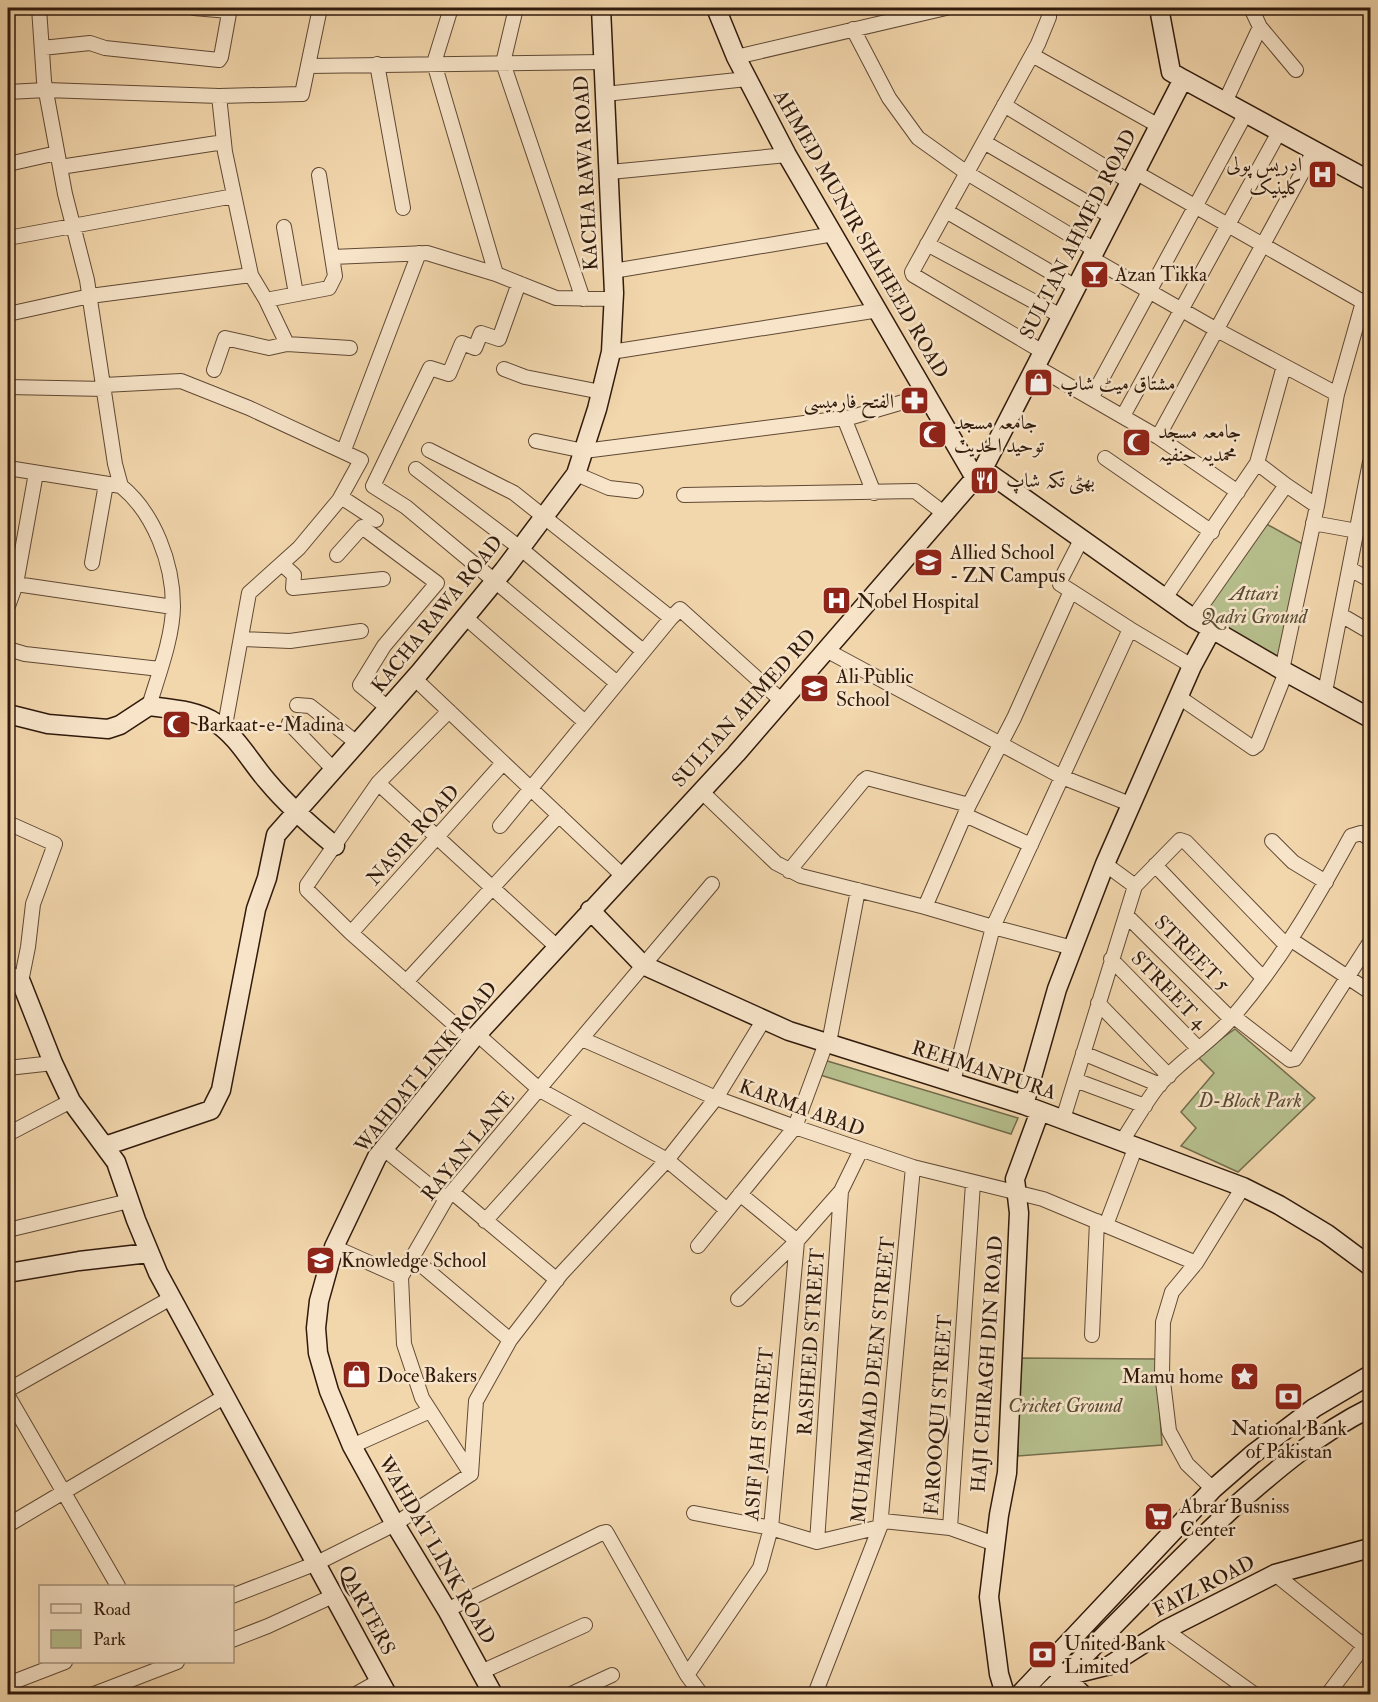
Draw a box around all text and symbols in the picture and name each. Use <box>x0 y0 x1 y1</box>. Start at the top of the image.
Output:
street label: KACHA RAWA ROAD <box>568 75 604 271</box>
street label: AHMED MUNIR SHAHEED ROAD <box>767 85 954 383</box>
street label: SULTAN AHMED ROAD <box>1014 125 1142 343</box>
place label: ادریس پولی کلینیک <box>1226 152 1302 200</box>
hospital icon: ادریس پولی کلینیک <box>1307 159 1339 191</box>
bar icon: Azan Tikka <box>1078 258 1110 290</box>
place label: Azan Tikka <box>1114 262 1208 287</box>
shop icon: مشتاق میٹ شاپ <box>1023 367 1055 399</box>
place label: مشتاق میٹ شاپ <box>1060 371 1176 397</box>
pharmacy icon: الفتح فارمیسی <box>899 385 931 417</box>
place label: الفتح فارمیسی <box>803 389 894 419</box>
place label: جامعہ مسجد توحید الحدیٽ <box>954 410 1044 458</box>
mosque icon: جامعہ مسجد توحید الحدیٽ <box>917 418 949 450</box>
place label: جامعہ مسجد محمدیہ حنفیہ <box>1158 419 1241 467</box>
mosque icon: جامعہ مسجد محمدیہ حنفیہ <box>1121 427 1153 459</box>
restaurant icon: بھٹی تکہ شاپ <box>969 464 1001 496</box>
place label: بھٹی تکہ شاپ <box>1006 468 1095 495</box>
street label: KACHA RAWA ROAD <box>366 530 508 698</box>
place label: Allied School - ZN Campus <box>949 540 1065 589</box>
school or university icon: Allied School - ZN Campus <box>913 547 945 579</box>
park label: Attari Qadri Ground <box>1201 581 1309 630</box>
hospital icon: Nobel Hospital <box>820 585 852 617</box>
place label: Nobel Hospital <box>857 589 979 615</box>
street label: SULTAN AHMED RD <box>666 624 822 792</box>
place label: Ali Public School <box>835 664 913 712</box>
school or university icon: Ali Public School <box>799 672 831 704</box>
mosque icon: Barkaat-e-Madina <box>160 708 192 740</box>
place label: Barkaat-e-Madina <box>197 712 345 737</box>
street label: NASIR ROAD <box>361 779 465 891</box>
street label: STREET 5 <box>1149 910 1235 996</box>
street label: STREET 4 <box>1126 946 1213 1035</box>
street label: WAHDAT LINK ROAD <box>349 976 503 1158</box>
street label: REHMANPURA <box>909 1035 1060 1105</box>
street label: KARMA ABAD <box>736 1074 868 1142</box>
street label: RAYAN LANE <box>416 1086 520 1206</box>
park label: D-Block Park <box>1197 1088 1302 1113</box>
street label: MUHAMMAD DEEN STREET <box>846 1235 901 1525</box>
street label: HAJI CHIRAGH DIN ROAD <box>966 1235 1008 1493</box>
school or university icon: Knowledge School <box>304 1244 336 1276</box>
street label: RASHEED STREET <box>792 1247 830 1437</box>
place label: Knowledge School <box>341 1248 487 1273</box>
street label: FAROOQUI STREET <box>919 1314 957 1516</box>
street label: ASIF JAH STREET <box>739 1346 779 1523</box>
shop icon: Doce Bakers <box>340 1359 372 1391</box>
place icon: Mamu home <box>1228 1360 1260 1392</box>
place label: Doce Bakers <box>377 1363 477 1388</box>
place label: Mamu home <box>1122 1364 1223 1389</box>
bank icon: National Bank of Pakistan <box>1273 1381 1305 1413</box>
park label: Cricket Ground <box>1008 1393 1124 1418</box>
place label: National Bank of Pakistan <box>1231 1416 1347 1464</box>
street label: WAHDAT LINK ROAD <box>372 1451 501 1649</box>
place label: Abrar Busniss Center <box>1179 1494 1290 1542</box>
supermarket icon: Abrar Busniss Center <box>1143 1501 1175 1533</box>
street label: FAIZ ROAD <box>1149 1550 1259 1622</box>
street label: QARTERS <box>333 1561 401 1659</box>
legend <box>39 1585 234 1663</box>
text: Road <box>93 1598 131 1621</box>
text: Park <box>93 1628 126 1651</box>
place label: United Bank Limited <box>1064 1631 1166 1679</box>
bank icon: United Bank Limited <box>1027 1639 1059 1671</box>

